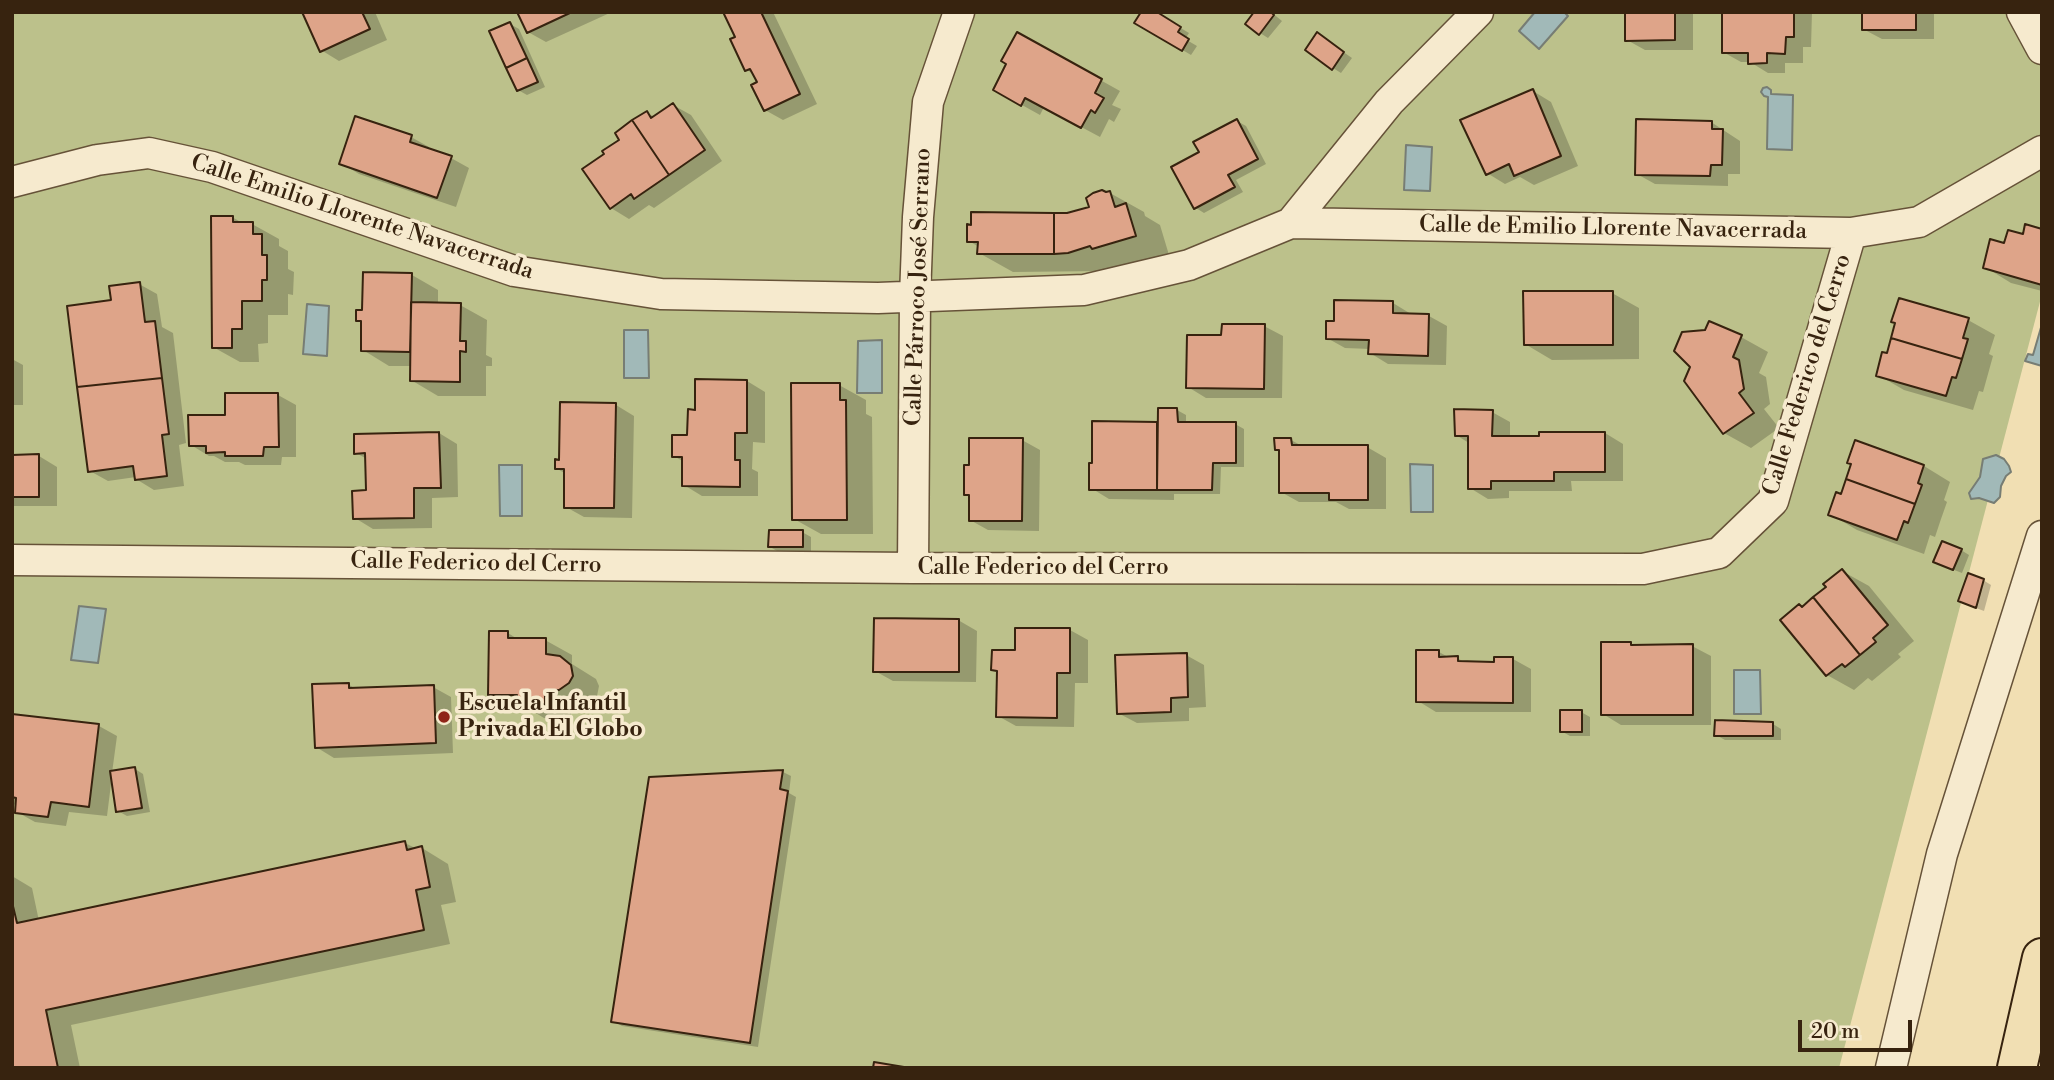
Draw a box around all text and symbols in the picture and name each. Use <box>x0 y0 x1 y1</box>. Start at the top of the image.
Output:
street label: Calle Párroco José Serrano <box>900 147 938 427</box>
street label: Calle Emilio Llorente Navacerrada <box>187 149 537 287</box>
street label: Calle de Emilio Llorente Navacerrada <box>1419 212 1807 246</box>
street label: Calle Federico del Cerro <box>1758 251 1858 499</box>
street label: Calle Federico del Cerro <box>350 548 602 580</box>
street label: Calle Federico del Cerro <box>917 554 1169 582</box>
place label: Escuela Infantil Privada El Globo <box>458 690 643 744</box>
marker: Escuela Infantil Privada El Globo <box>436 709 452 725</box>
scale bar <box>1802 1006 1916 1050</box>
text: 20 m <box>1811 1019 1860 1045</box>

